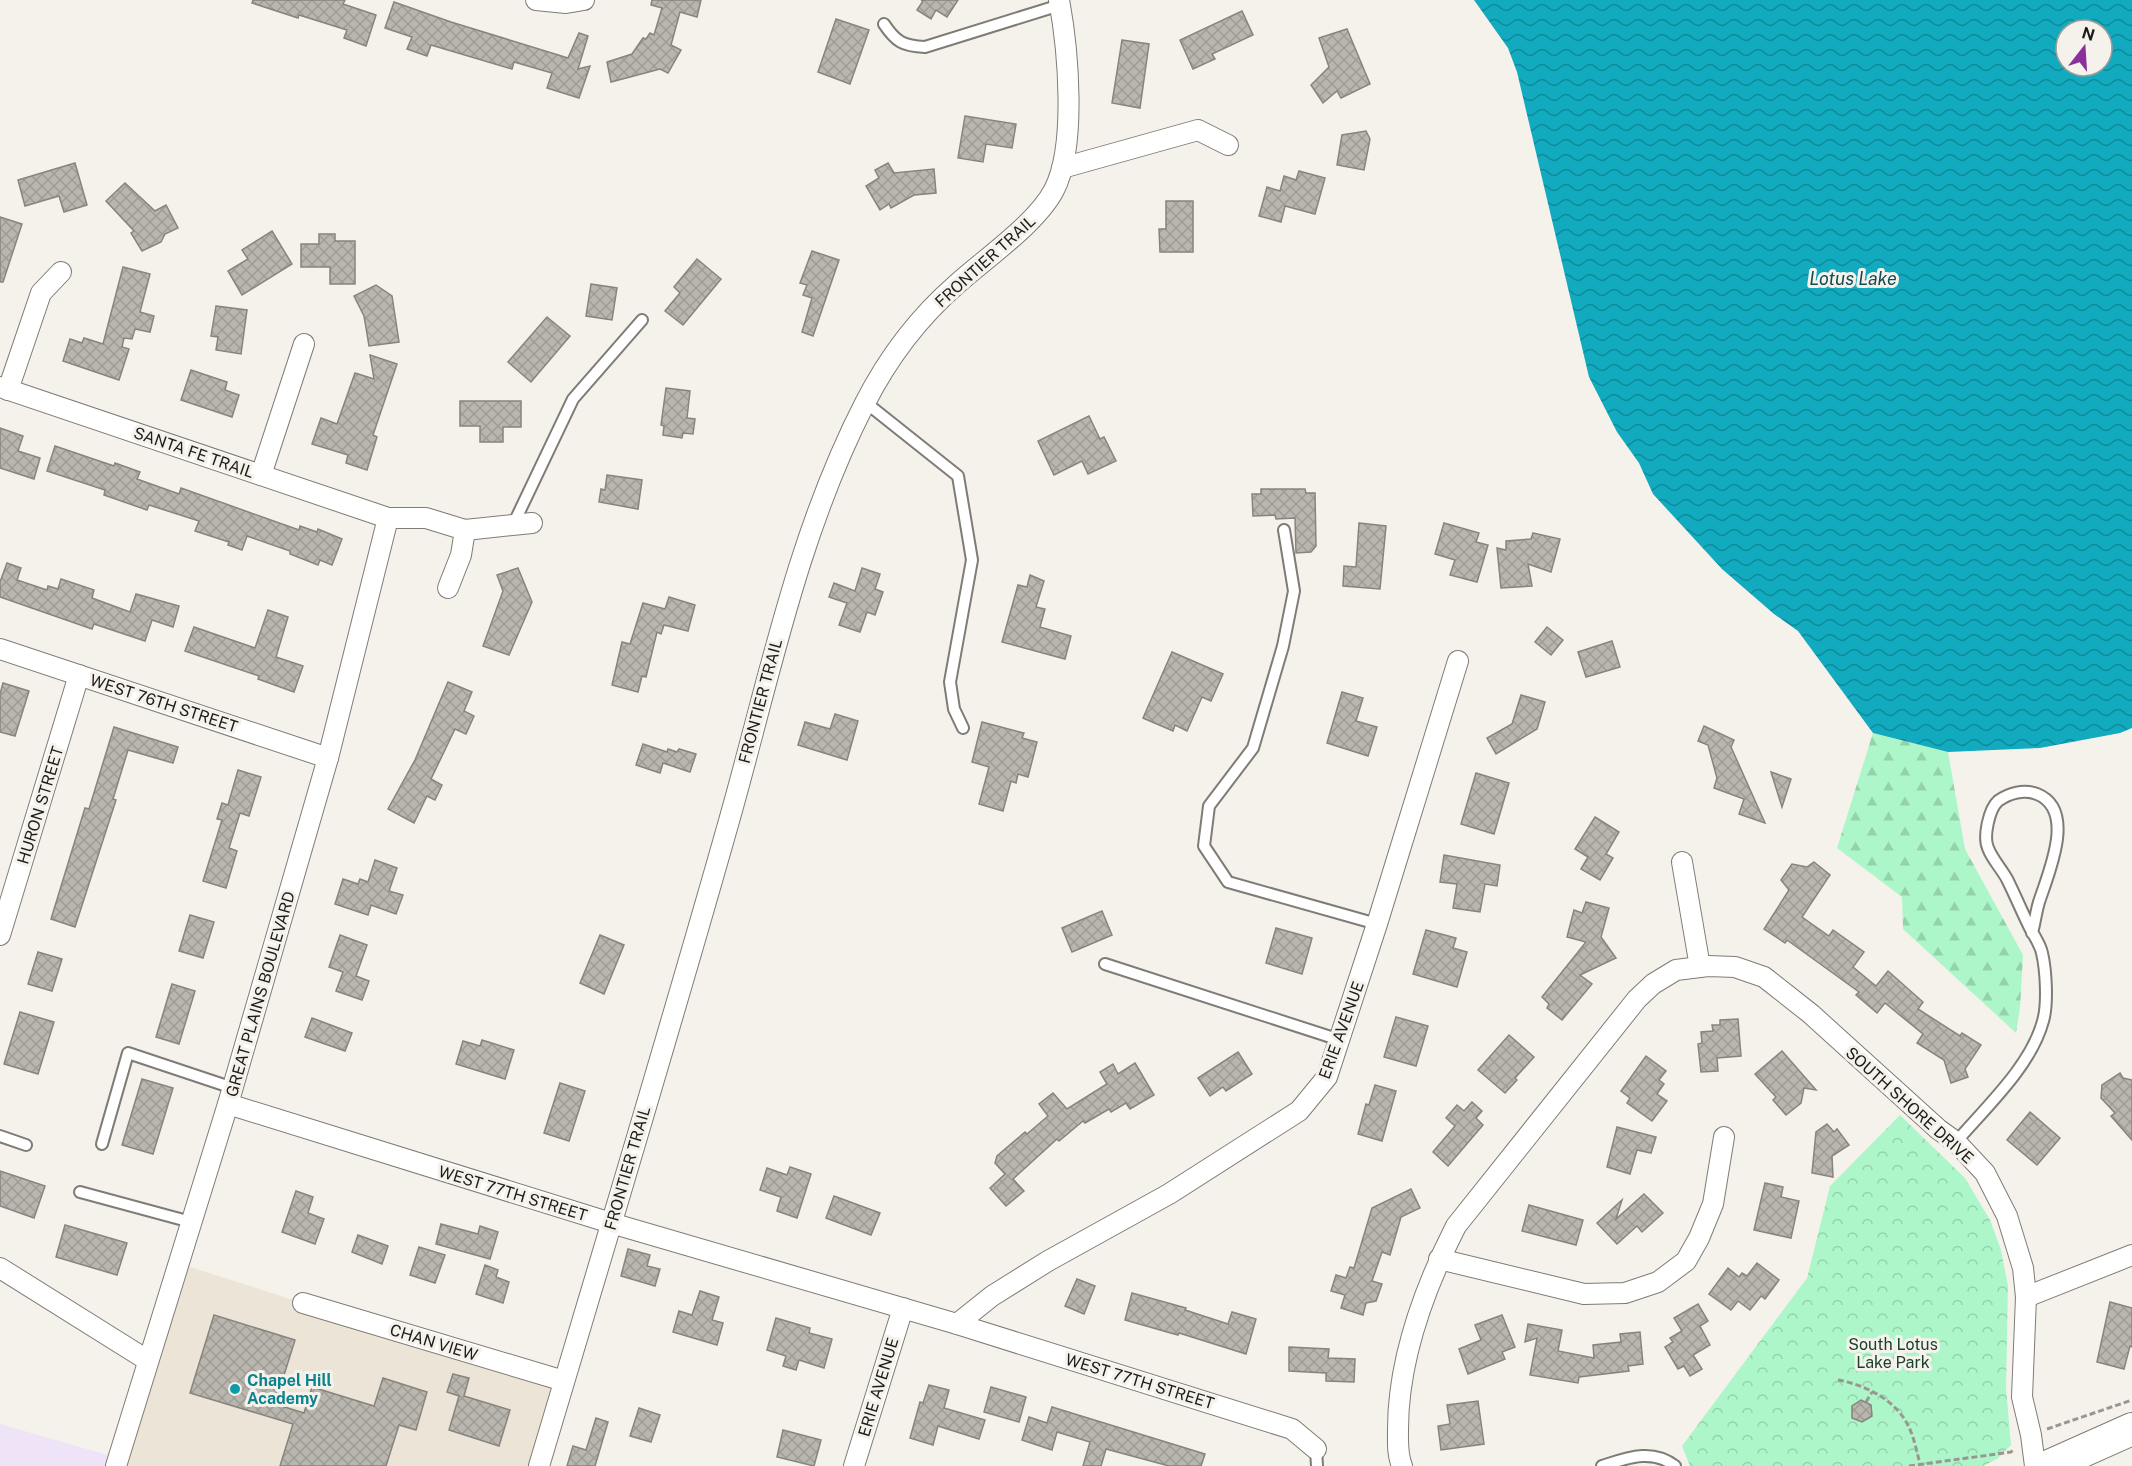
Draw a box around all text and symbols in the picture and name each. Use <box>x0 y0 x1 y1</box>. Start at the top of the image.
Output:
north arrow <box>2054 18 2114 78</box>
text: N <box>2079 23 2097 45</box>
street label: FRONTIER TRAIL <box>931 211 1039 311</box>
water label: Lotus Lake <box>1809 268 1897 289</box>
street label: SANTA FE TRAIL <box>131 423 257 482</box>
street label: FRONTIER TRAIL <box>735 637 786 766</box>
street label: WEST 76TH STREET <box>87 671 241 737</box>
street label: HURON STREET <box>14 743 68 866</box>
street label: GREAT PLAINS BOULEVARD <box>222 889 299 1099</box>
street label: ERIE AVENUE <box>1315 979 1368 1082</box>
street label: SOUTH SHORE DRIVE <box>1842 1043 1977 1168</box>
street label: FRONTIER TRAIL <box>601 1104 654 1232</box>
street label: WEST 77TH STREET <box>436 1162 590 1225</box>
street label: CHAN VIEW <box>388 1320 480 1365</box>
street label: ERIE AVENUE <box>854 1335 903 1439</box>
park label: South Lotus Lake Park <box>1848 1335 1938 1372</box>
street label: WEST 77TH STREET <box>1063 1350 1217 1413</box>
place label: Chapel Hill Academy <box>247 1371 332 1408</box>
marker: Chapel Hill Academy <box>228 1382 242 1396</box>

